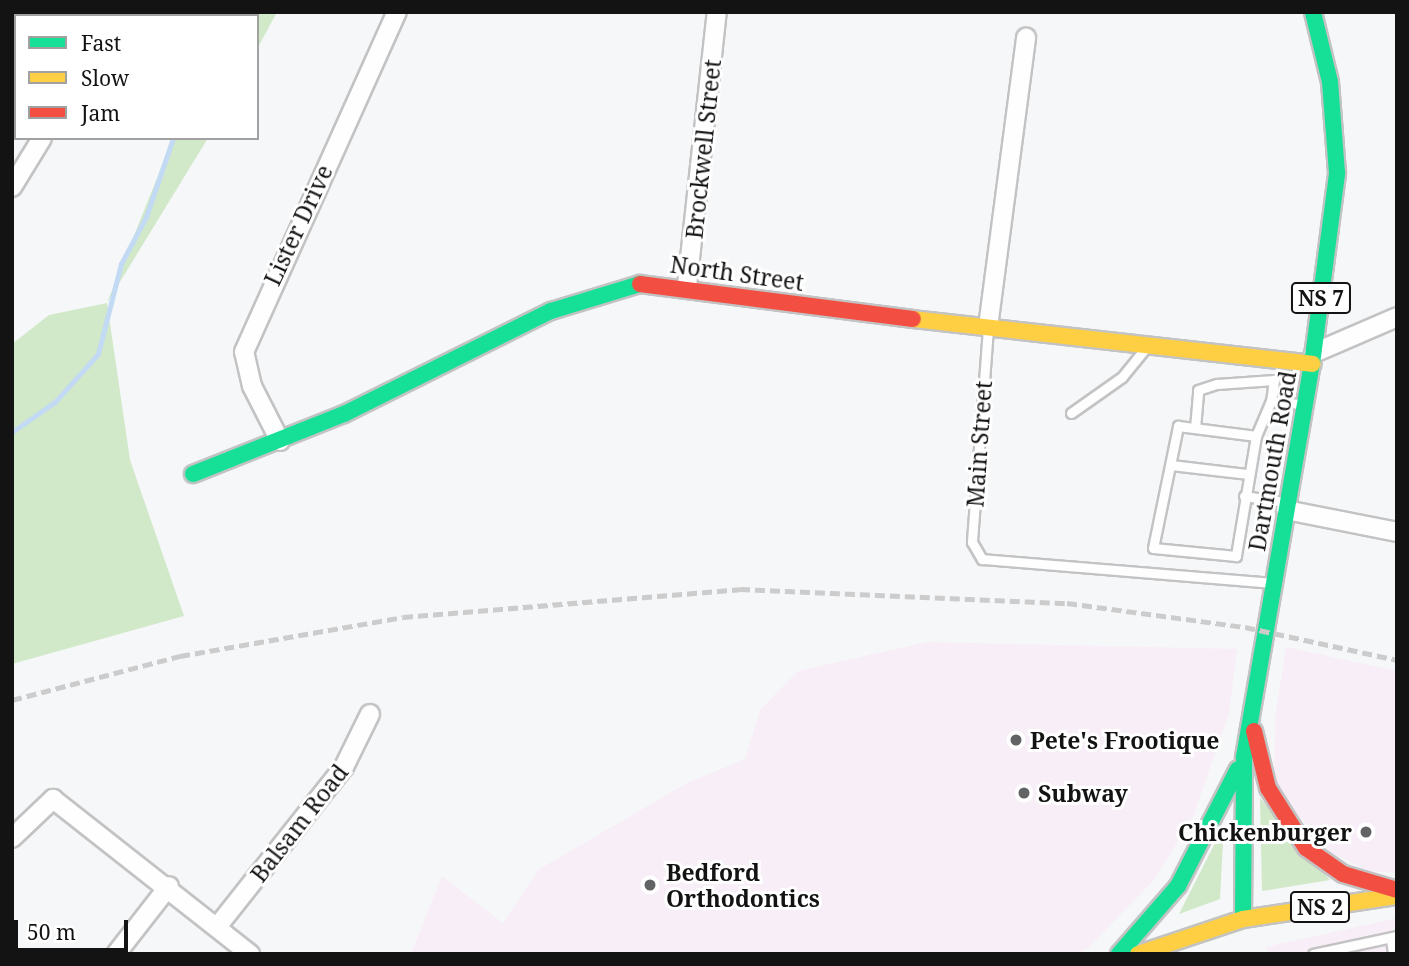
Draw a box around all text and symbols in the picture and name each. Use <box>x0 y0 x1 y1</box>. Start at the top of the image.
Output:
legend <box>14 14 259 140</box>
text: Fast <box>81 29 121 57</box>
street label: Brockwell Street <box>680 58 726 240</box>
text: Slow <box>81 64 129 92</box>
text: Jam <box>81 99 120 127</box>
street label: Lister Drive <box>258 160 338 290</box>
street label: North Street <box>668 250 806 296</box>
road number: NS 7 <box>1290 280 1352 316</box>
street label: Dartmouth Road <box>1243 369 1301 553</box>
street label: Main Street <box>961 380 997 508</box>
place label: Pete's Frootique <box>1030 726 1219 754</box>
marker: Pete's Frootique <box>1008 732 1024 748</box>
street label: Balsam Road <box>245 759 353 887</box>
place label: Subway <box>1038 779 1128 807</box>
marker: Subway <box>1016 785 1032 801</box>
place label: Chickenburger <box>1178 818 1352 846</box>
marker: Chickenburger <box>1358 824 1374 840</box>
place label: Bedford Orthodontics <box>666 858 820 912</box>
marker: Bedford Orthodontics <box>640 875 660 895</box>
road number: NS 2 <box>1288 890 1352 925</box>
scale bar <box>18 906 131 950</box>
text: 50 m <box>27 918 76 946</box>

